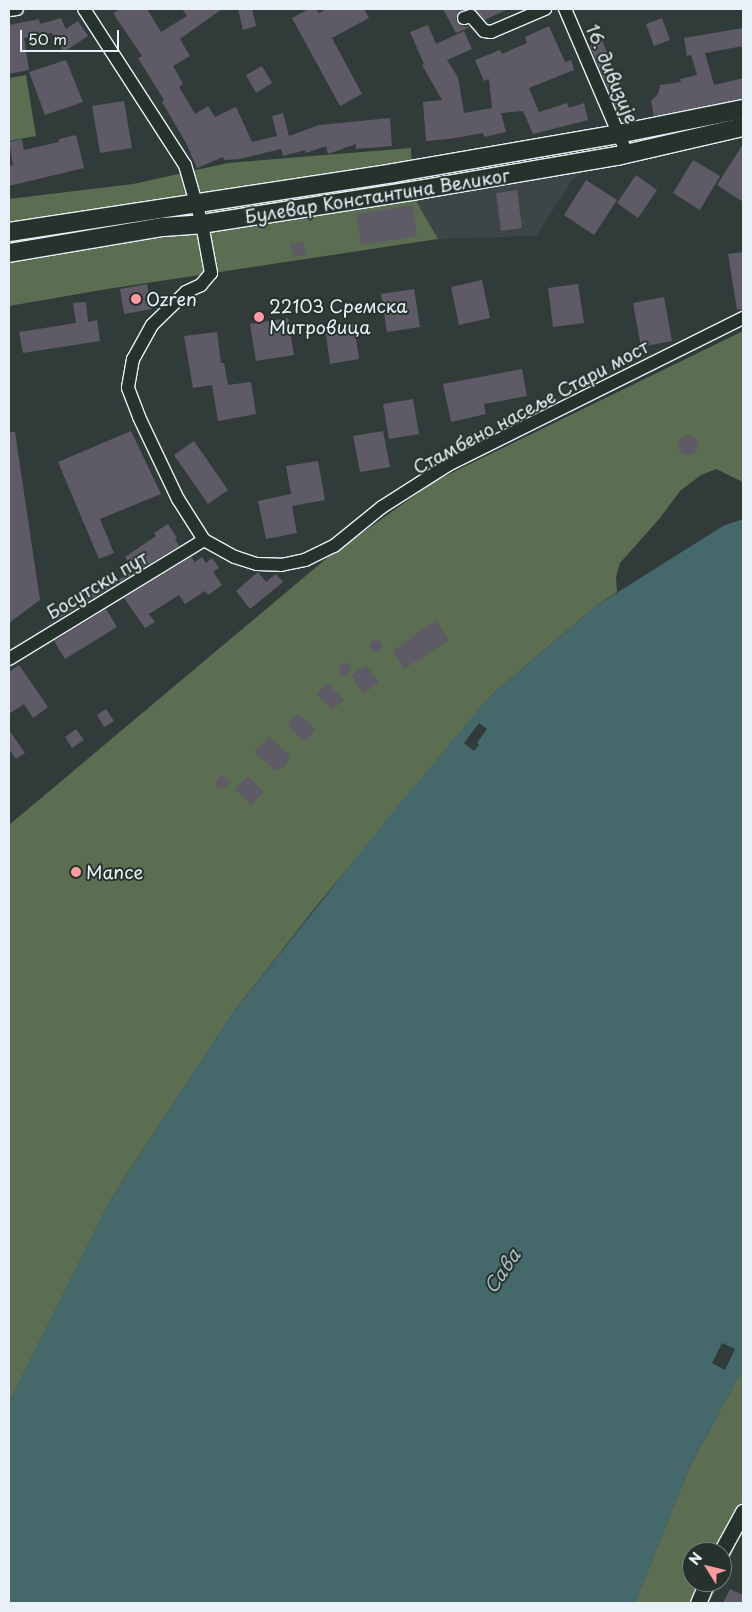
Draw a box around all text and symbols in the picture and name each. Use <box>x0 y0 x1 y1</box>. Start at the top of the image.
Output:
scale bar <box>22 20 121 52</box>
street label: 16. дивизије <box>581 21 643 127</box>
text: 50 m <box>28 27 67 50</box>
street label: Булевар Константина Великог <box>242 164 512 228</box>
place label: Ozren <box>146 288 197 310</box>
marker: Ozren <box>130 293 142 305</box>
place label: 22103 Сремска Митровица <box>269 296 410 338</box>
marker: 22103 Сремска Митровица <box>253 311 265 323</box>
street label: Стамбено насеље Стари мост <box>408 335 654 479</box>
street label: Босутски пут <box>42 546 152 624</box>
place label: Mance <box>86 861 143 883</box>
marker: Mance <box>70 866 82 878</box>
water label: Сава <box>479 1245 525 1297</box>
north arrow <box>682 1542 732 1592</box>
text: N <box>684 1548 707 1569</box>

